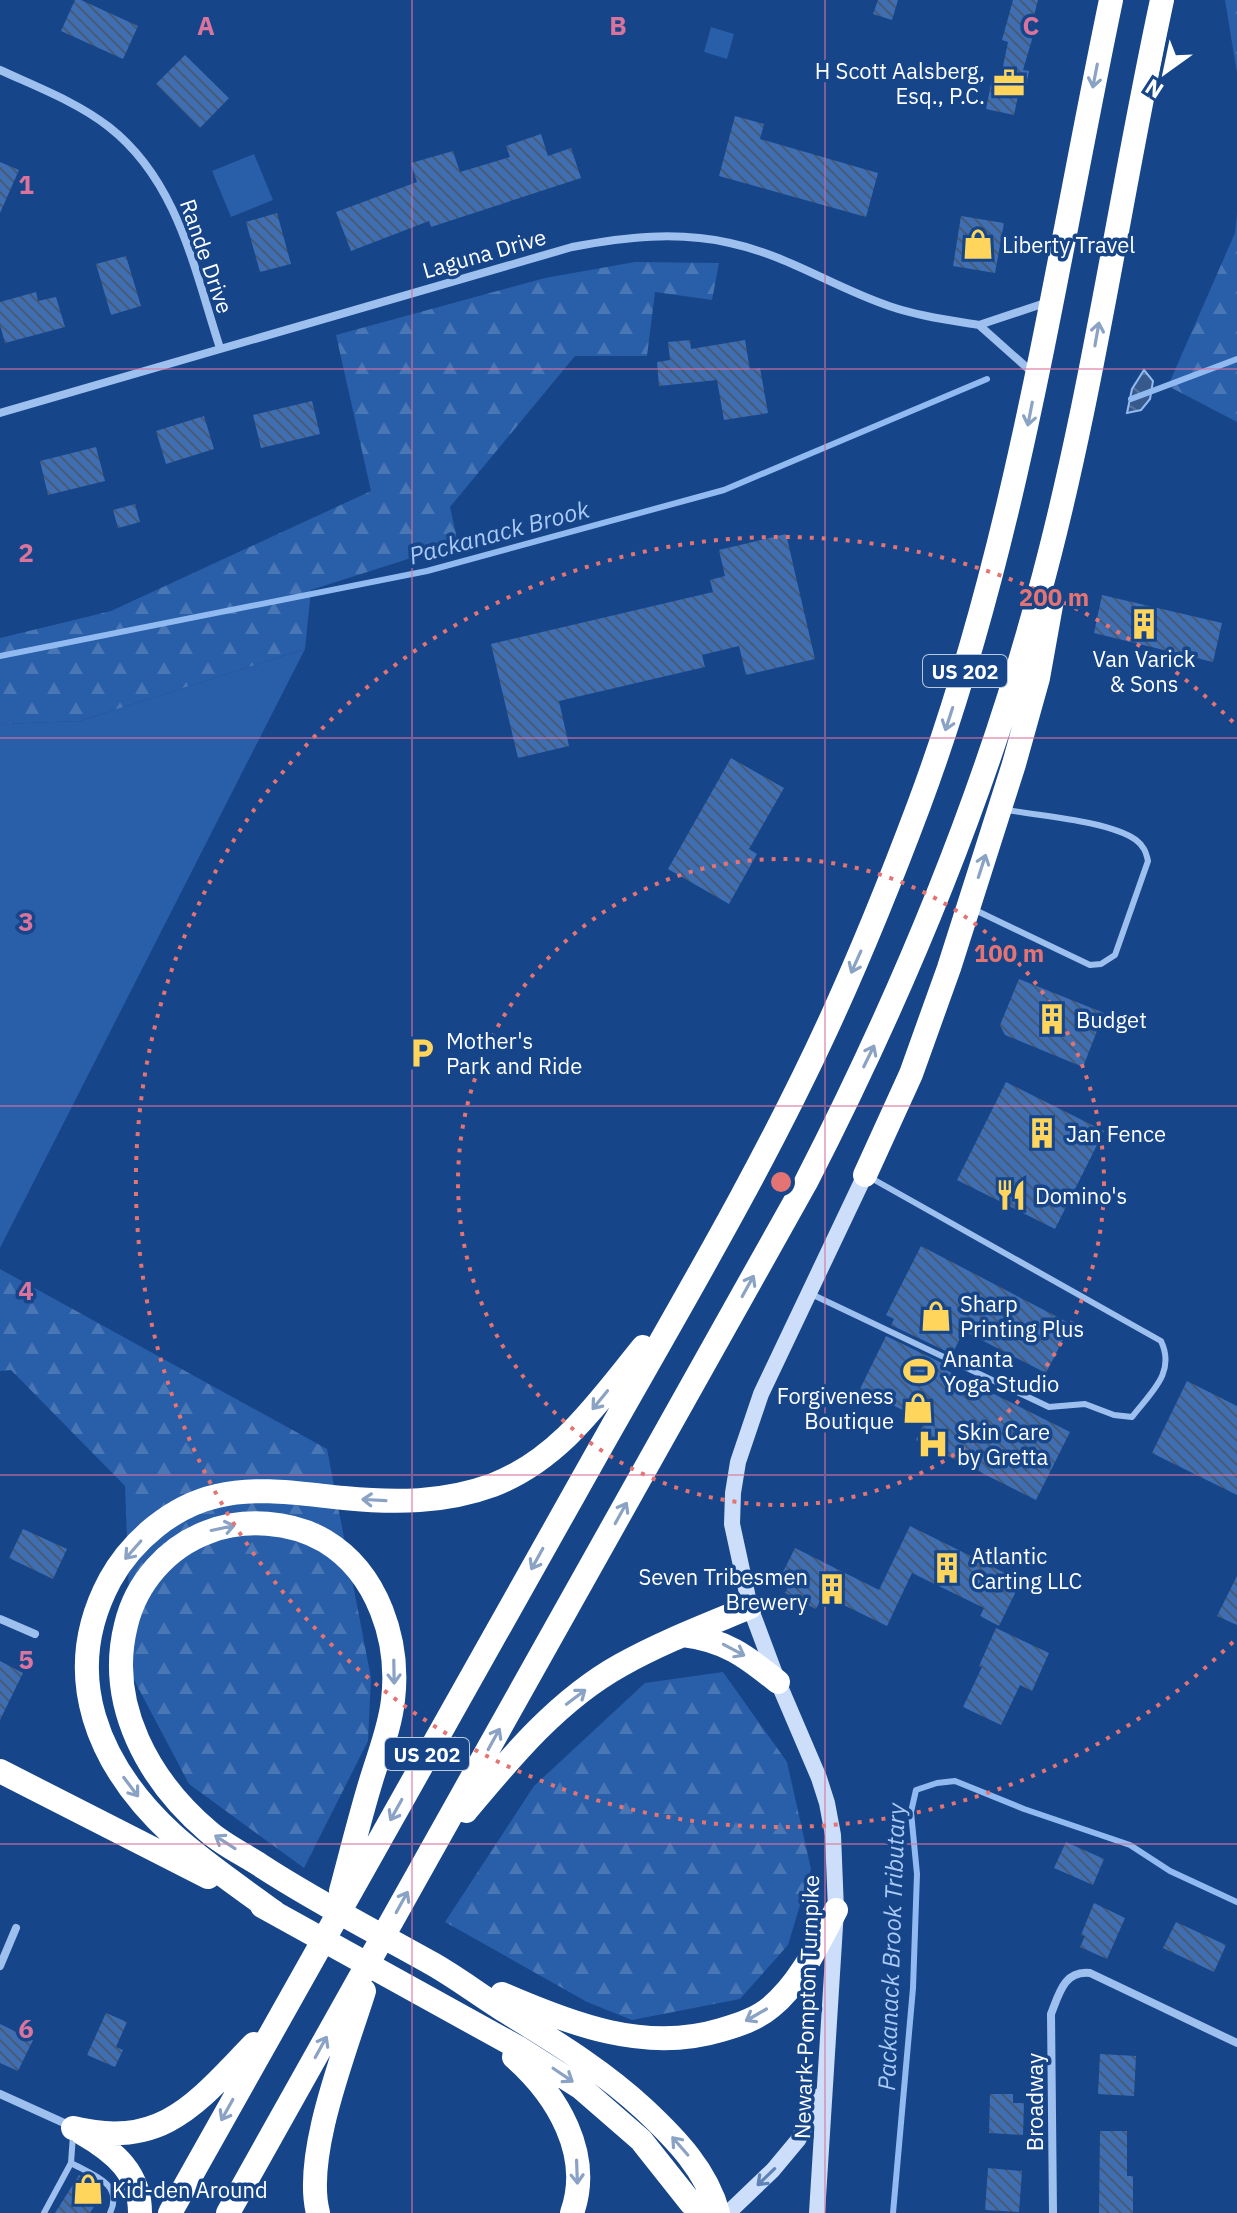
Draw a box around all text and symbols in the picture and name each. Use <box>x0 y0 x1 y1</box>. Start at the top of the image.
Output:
text: A <box>197 8 215 42</box>
text: B <box>609 8 627 42</box>
text: C <box>1023 8 1040 42</box>
north arrow <box>1125 32 1205 112</box>
place label: H Scott Aalsberg, Esq., P.C. <box>815 56 985 110</box>
one-way arrow <box>1087 63 1102 89</box>
office icon: H Scott Aalsberg, Esq., P.C. <box>992 66 1026 100</box>
text: N <box>1139 73 1168 106</box>
text: 1 <box>18 167 34 201</box>
street label: Rande Drive <box>174 195 240 317</box>
street label: Laguna Drive <box>419 222 549 284</box>
shop icon: Liberty Travel <box>961 227 995 261</box>
place label: Liberty Travel <box>1002 230 1135 259</box>
one-way arrow <box>1090 321 1105 347</box>
one-way arrow <box>1022 401 1037 427</box>
water label: Packanack Brook <box>405 492 593 571</box>
text: 2 <box>18 535 34 569</box>
text: 200 m <box>1019 581 1089 613</box>
building icon: Van Varick & Sons <box>1127 607 1161 641</box>
place label: Van Varick & Sons <box>1093 644 1196 698</box>
road number: US 202 <box>923 655 1007 687</box>
one-way arrow <box>941 706 956 732</box>
one-way arrow <box>975 854 990 879</box>
text: 3 <box>18 904 34 938</box>
text: 100 m <box>974 937 1044 969</box>
one-way arrow <box>848 950 863 974</box>
building icon: Budget <box>1035 1002 1069 1036</box>
place label: Budget <box>1076 1005 1147 1034</box>
place label: Mother's Park and Ride <box>446 1026 582 1080</box>
parking icon: Mother's Park and Ride <box>405 1036 439 1070</box>
one-way arrow <box>862 1044 877 1068</box>
building icon: Jan Fence <box>1025 1116 1059 1150</box>
place label: Jan Fence <box>1066 1119 1166 1148</box>
centre of rings <box>767 1168 795 1196</box>
restaurant icon: Domino's <box>994 1178 1028 1212</box>
place label: Domino's <box>1035 1181 1127 1210</box>
text: 4 <box>18 1273 34 1307</box>
one-way arrow <box>741 1275 757 1298</box>
place label: Sharp Printing Plus <box>960 1289 1084 1343</box>
shop icon: Sharp Printing Plus <box>919 1299 953 1333</box>
place label: Ananta Yoga Studio <box>943 1344 1059 1398</box>
sports icon: Ananta Yoga Studio <box>902 1354 936 1388</box>
place label: Forgiveness Boutique <box>777 1381 894 1435</box>
one-way arrow <box>591 1389 609 1410</box>
shop icon: Forgiveness Boutique <box>901 1391 935 1425</box>
place label: Skin Care by Gretta <box>957 1417 1050 1471</box>
hospital icon: Skin Care by Gretta <box>916 1427 950 1461</box>
one-way arrow <box>361 1492 388 1507</box>
one-way arrow <box>614 1501 629 1525</box>
one-way arrow <box>210 1520 235 1535</box>
one-way arrow <box>124 1539 142 1559</box>
place label: Atlantic Carting LLC <box>971 1541 1082 1595</box>
one-way arrow <box>529 1547 544 1571</box>
building icon: Atlantic Carting LLC <box>930 1551 964 1585</box>
place label: Seven Tribesmen Brewery <box>638 1562 808 1616</box>
building icon: Seven Tribesmen Brewery <box>815 1572 849 1606</box>
text: 5 <box>18 1642 34 1676</box>
one-way arrow <box>722 1643 745 1659</box>
one-way arrow <box>386 1658 402 1685</box>
one-way arrow <box>565 1688 586 1705</box>
one-way arrow <box>486 1728 502 1751</box>
road number: US 202 <box>385 1738 469 1770</box>
one-way arrow <box>123 1776 140 1798</box>
one-way arrow <box>388 1798 404 1821</box>
water label: Packanack Brook Tributary <box>870 1801 912 2091</box>
one-way arrow <box>214 1834 237 1850</box>
street label: Newark-Pompton Turnpike <box>787 1874 825 2140</box>
one-way arrow <box>394 1891 410 1914</box>
one-way arrow <box>745 2008 769 2024</box>
text: 6 <box>18 2011 34 2045</box>
one-way arrow <box>314 2036 329 2060</box>
street label: Broadway <box>1020 2053 1049 2151</box>
one-way arrow <box>551 2068 574 2084</box>
one-way arrow <box>219 2098 235 2121</box>
one-way arrow <box>671 2137 689 2157</box>
one-way arrow <box>569 2158 584 2185</box>
one-way arrow <box>757 2167 776 2186</box>
shop icon: Kid-den Around <box>71 2172 105 2206</box>
place label: Kid-den Around <box>112 2175 268 2204</box>

